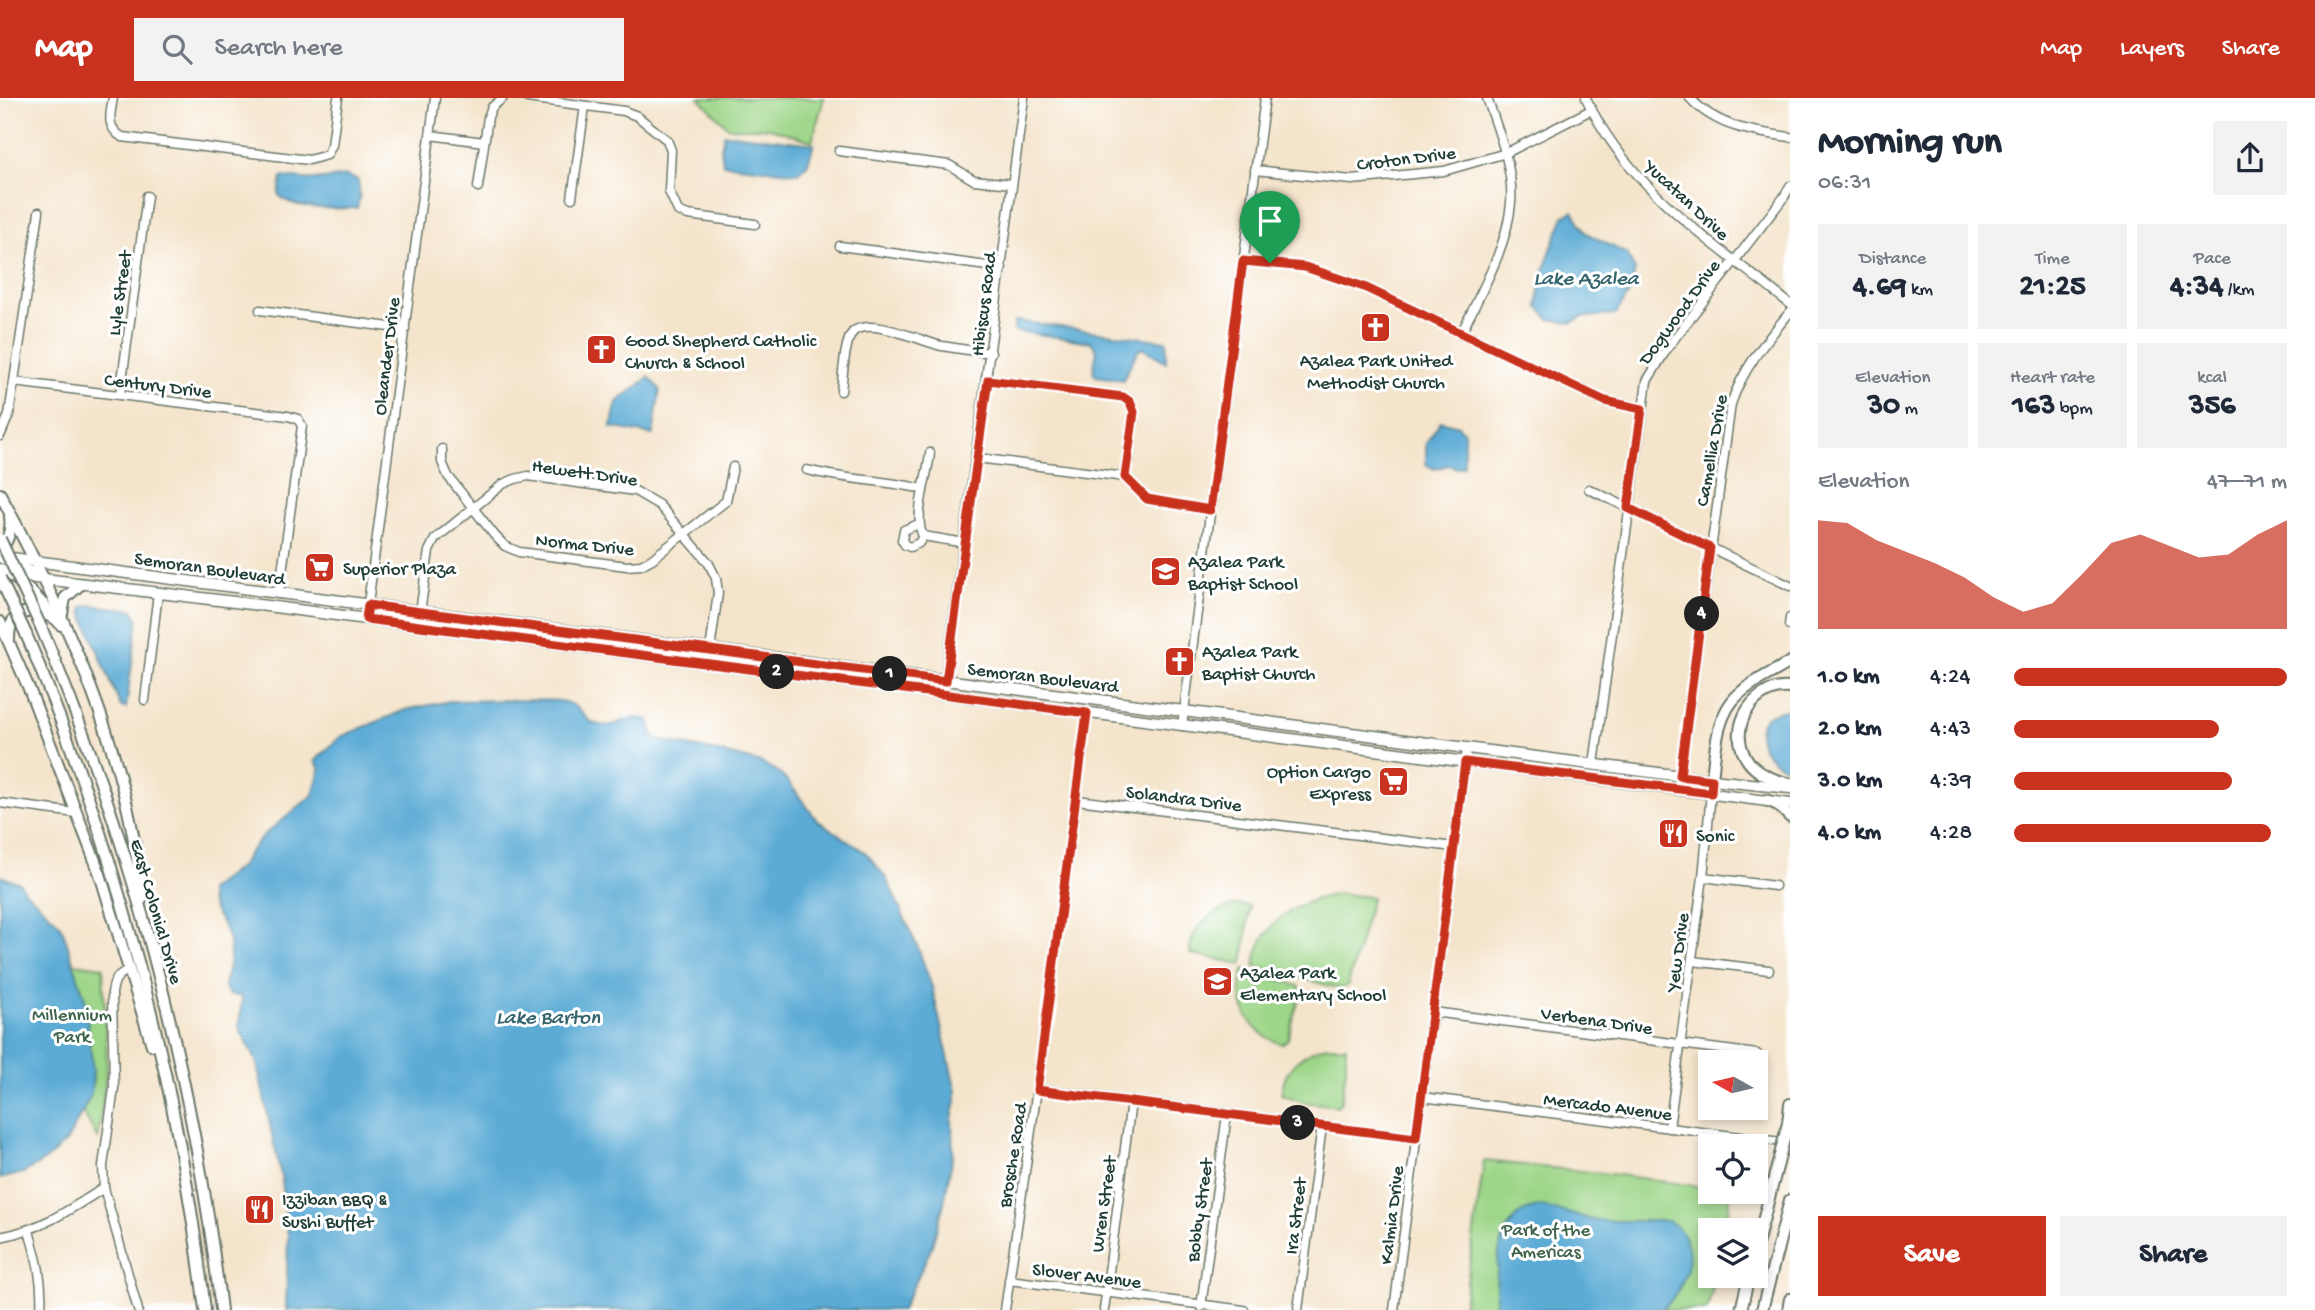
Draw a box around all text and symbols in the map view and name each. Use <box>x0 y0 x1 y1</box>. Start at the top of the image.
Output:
search box <box>134 18 624 81</box>
text: Map <box>35 30 92 68</box>
icon: search <box>158 30 196 68</box>
text: Search here <box>214 34 343 65</box>
text: Map <box>2040 35 2082 64</box>
text: Layers <box>2120 35 2184 64</box>
text: Share <box>2222 35 2280 64</box>
button: share <box>2213 121 2287 195</box>
text: Morning run <box>1818 122 2002 166</box>
street label: Croton Drive <box>1356 143 1457 178</box>
street label: Yucatan Drive <box>1637 155 1733 247</box>
text: 06:31 <box>1818 170 1871 197</box>
pin <box>1240 191 1300 263</box>
icon: arrive <box>1251 202 1289 240</box>
street label: Lyle Street <box>104 247 139 337</box>
text: Distance <box>1859 248 1926 271</box>
text: Time <box>2035 248 2070 271</box>
text: Pace <box>2194 248 2231 271</box>
street label: Hibiscus Road <box>968 249 1003 358</box>
street label: Dogwood Drive <box>1634 256 1727 372</box>
water label: Lake Azalea <box>1534 268 1640 293</box>
text: 4.69 <box>1853 271 1907 306</box>
text: 21:25 <box>2019 271 2086 306</box>
text: 4:34 <box>2170 271 2223 306</box>
text: km <box>1907 279 1933 302</box>
text: /km <box>2223 279 2254 302</box>
street label: Oleander Drive <box>370 296 407 417</box>
church icon: Azalea Park United Methodist Church <box>1359 311 1393 345</box>
place label: Good Shepherd Catholic Church & School <box>625 331 817 376</box>
church icon: Good Shepherd Catholic Church & School <box>585 333 619 367</box>
place label: Azalea Park United Methodist Church <box>1300 351 1454 396</box>
text: Elevation <box>1855 367 1931 390</box>
text: Heart rate <box>2010 367 2095 390</box>
text: kcal <box>2197 367 2227 390</box>
street label: Century Drive <box>103 369 213 405</box>
text: 30 <box>1868 390 1900 425</box>
text: 163 <box>2012 390 2055 425</box>
text: 356 <box>2189 390 2235 425</box>
street label: Camellia Drive <box>1692 393 1735 508</box>
text: m <box>1900 398 1918 421</box>
text: bpm <box>2055 398 2093 421</box>
street label: Hewett Drive <box>530 456 639 493</box>
text: Elevation <box>1818 469 1909 496</box>
text: 47–71 m <box>2207 469 2287 496</box>
street label: Norma Drive <box>534 530 635 563</box>
street label: Semoran Boulevard <box>133 548 288 593</box>
supermarket icon: Superior Plaza <box>303 550 337 584</box>
place label: Azalea Park Baptist School <box>1187 552 1298 597</box>
school or university icon: Azalea Park Baptist School <box>1148 554 1182 588</box>
place label: Superior Plaza <box>343 559 457 582</box>
pin: 4 <box>1684 596 1720 632</box>
text: 4 <box>1697 602 1706 625</box>
place label: Azalea Park Baptist Church <box>1201 642 1316 687</box>
church icon: Azalea Park Baptist Church <box>1162 644 1196 678</box>
pin: 2 <box>760 654 794 690</box>
pin: 1 <box>872 656 908 692</box>
street label: Semoran Boulevard <box>966 659 1121 700</box>
text: 2 <box>772 660 781 683</box>
text: 1 <box>886 662 893 685</box>
text: 1.0 km <box>1818 664 1880 691</box>
text: 4:24 <box>1930 664 1970 691</box>
text: 2.0 km <box>1818 716 1882 743</box>
text: 4:43 <box>1930 716 1971 743</box>
place label: Option Cargo Express <box>1267 762 1372 807</box>
supermarket icon: Option Cargo Express <box>1377 764 1411 798</box>
text: 3.0 km <box>1818 768 1882 795</box>
text: 4:39 <box>1930 768 1972 795</box>
street label: Solandra Drive <box>1124 782 1243 819</box>
restaurant icon: Sonic <box>1656 817 1690 851</box>
text: 4.0 km <box>1818 820 1881 847</box>
text: 4:28 <box>1930 820 1972 847</box>
place label: Sonic <box>1696 826 1735 849</box>
street label: East Colonial Drive <box>123 837 186 987</box>
street label: Yew Drive <box>1662 911 1696 995</box>
place label: Azalea Park Elementary School <box>1240 963 1386 1008</box>
school or university icon: Azalea Park Elementary School <box>1200 965 1234 999</box>
street label: Verbena Drive <box>1538 1003 1654 1042</box>
park label: Millennium Park <box>32 1005 113 1050</box>
water label: Lake Barton <box>496 1007 601 1032</box>
north arrow <box>1698 1050 1768 1120</box>
map controls <box>1698 1050 1768 1288</box>
street label: Mercado Avenue <box>1542 1089 1673 1128</box>
street label: Brosche Road <box>995 1100 1034 1211</box>
pin: 3 <box>1280 1105 1316 1140</box>
text: 3 <box>1293 1111 1302 1134</box>
button: locate <box>1698 1134 1768 1204</box>
street label: Wren Street <box>1087 1153 1124 1254</box>
street label: Bobby Street <box>1183 1155 1220 1265</box>
street label: Kalmia Drive <box>1376 1165 1411 1266</box>
street label: Ira Street <box>1281 1175 1314 1256</box>
place label: Izziban BBQ & Sushi Buffet <box>282 1190 387 1235</box>
restaurant icon: Izziban BBQ & Sushi Buffet <box>242 1192 276 1226</box>
button: Save <box>1818 1216 2046 1296</box>
button: Share <box>2060 1216 2287 1296</box>
button: layers <box>1698 1218 1768 1288</box>
park label: Park of the Americas <box>1501 1220 1591 1265</box>
street label: Slover Avenue <box>1031 1259 1142 1296</box>

